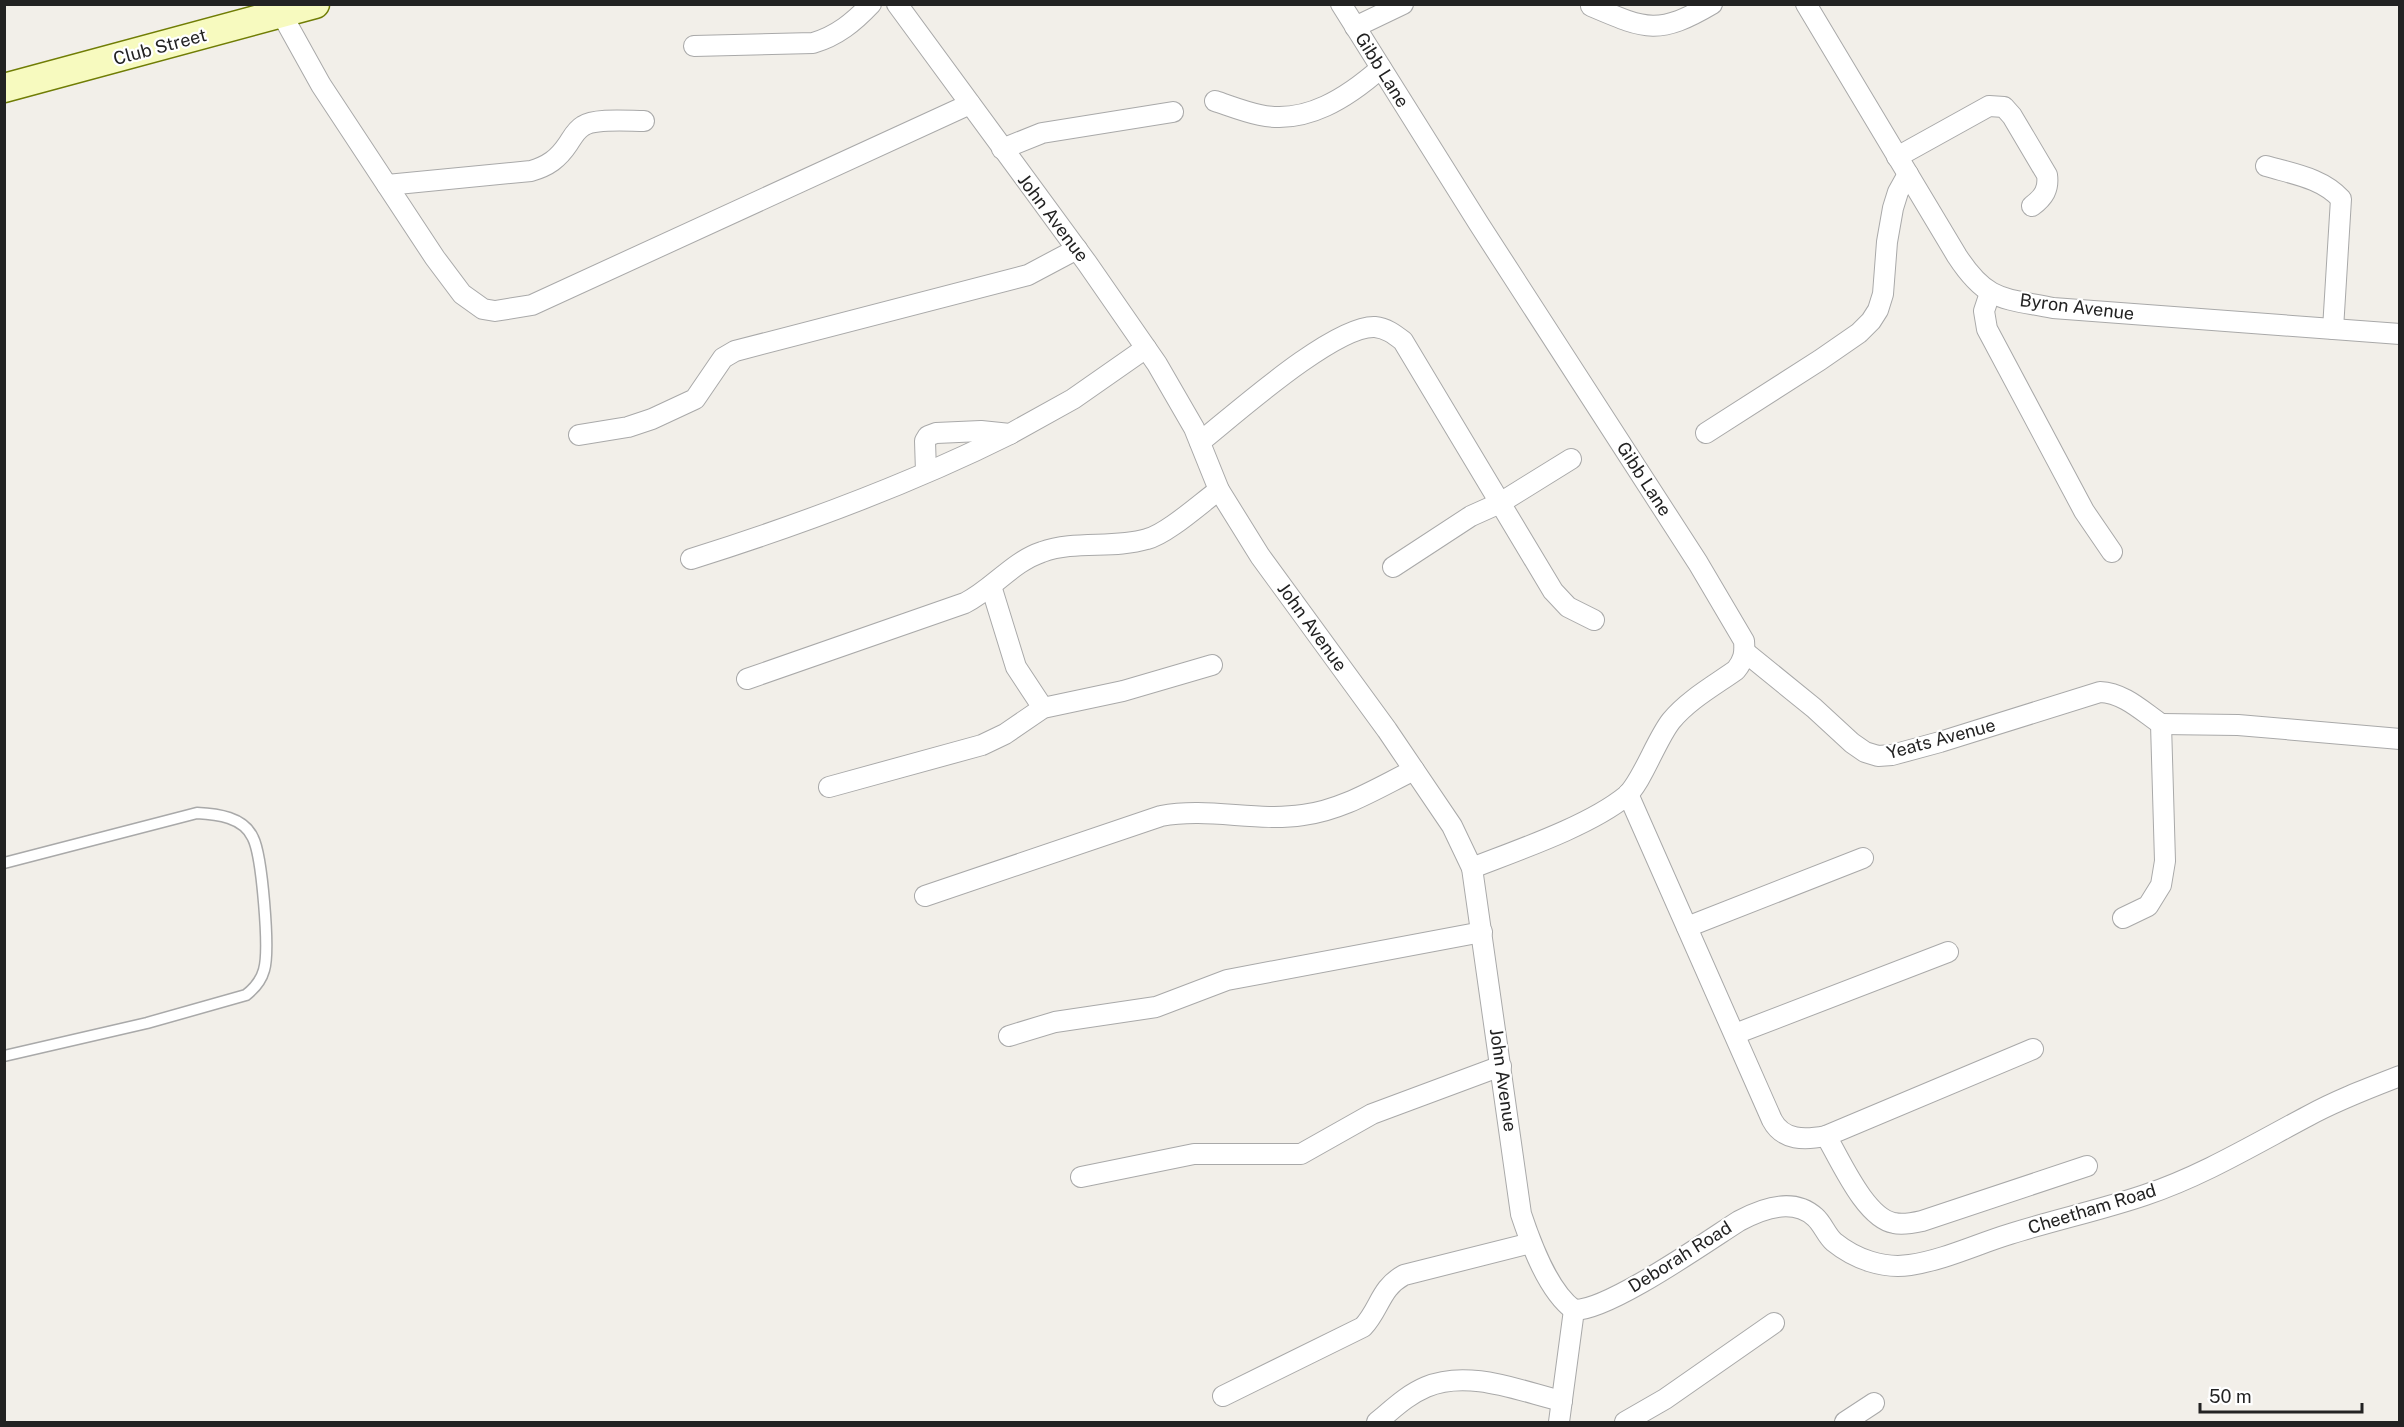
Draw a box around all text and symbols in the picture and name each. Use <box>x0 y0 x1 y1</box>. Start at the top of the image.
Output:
street label: Club Street <box>111 24 209 69</box>
street label: Gibb Lane <box>1351 28 1414 111</box>
street label: John Avenue <box>1014 170 1093 266</box>
street label: Byron Avenue <box>2019 289 2136 324</box>
street label: Gibb Lane <box>1613 438 1676 520</box>
street label: John Avenue <box>1273 578 1352 675</box>
street label: Yeats Avenue <box>1884 714 1998 763</box>
street label: John Avenue <box>1486 1027 1521 1133</box>
street label: Cheetham Road <box>2025 1179 2158 1238</box>
street label: Deborah Road <box>1624 1216 1735 1297</box>
scale bar <box>2200 1376 2362 1414</box>
text: 50 m <box>2209 1386 2252 1407</box>

